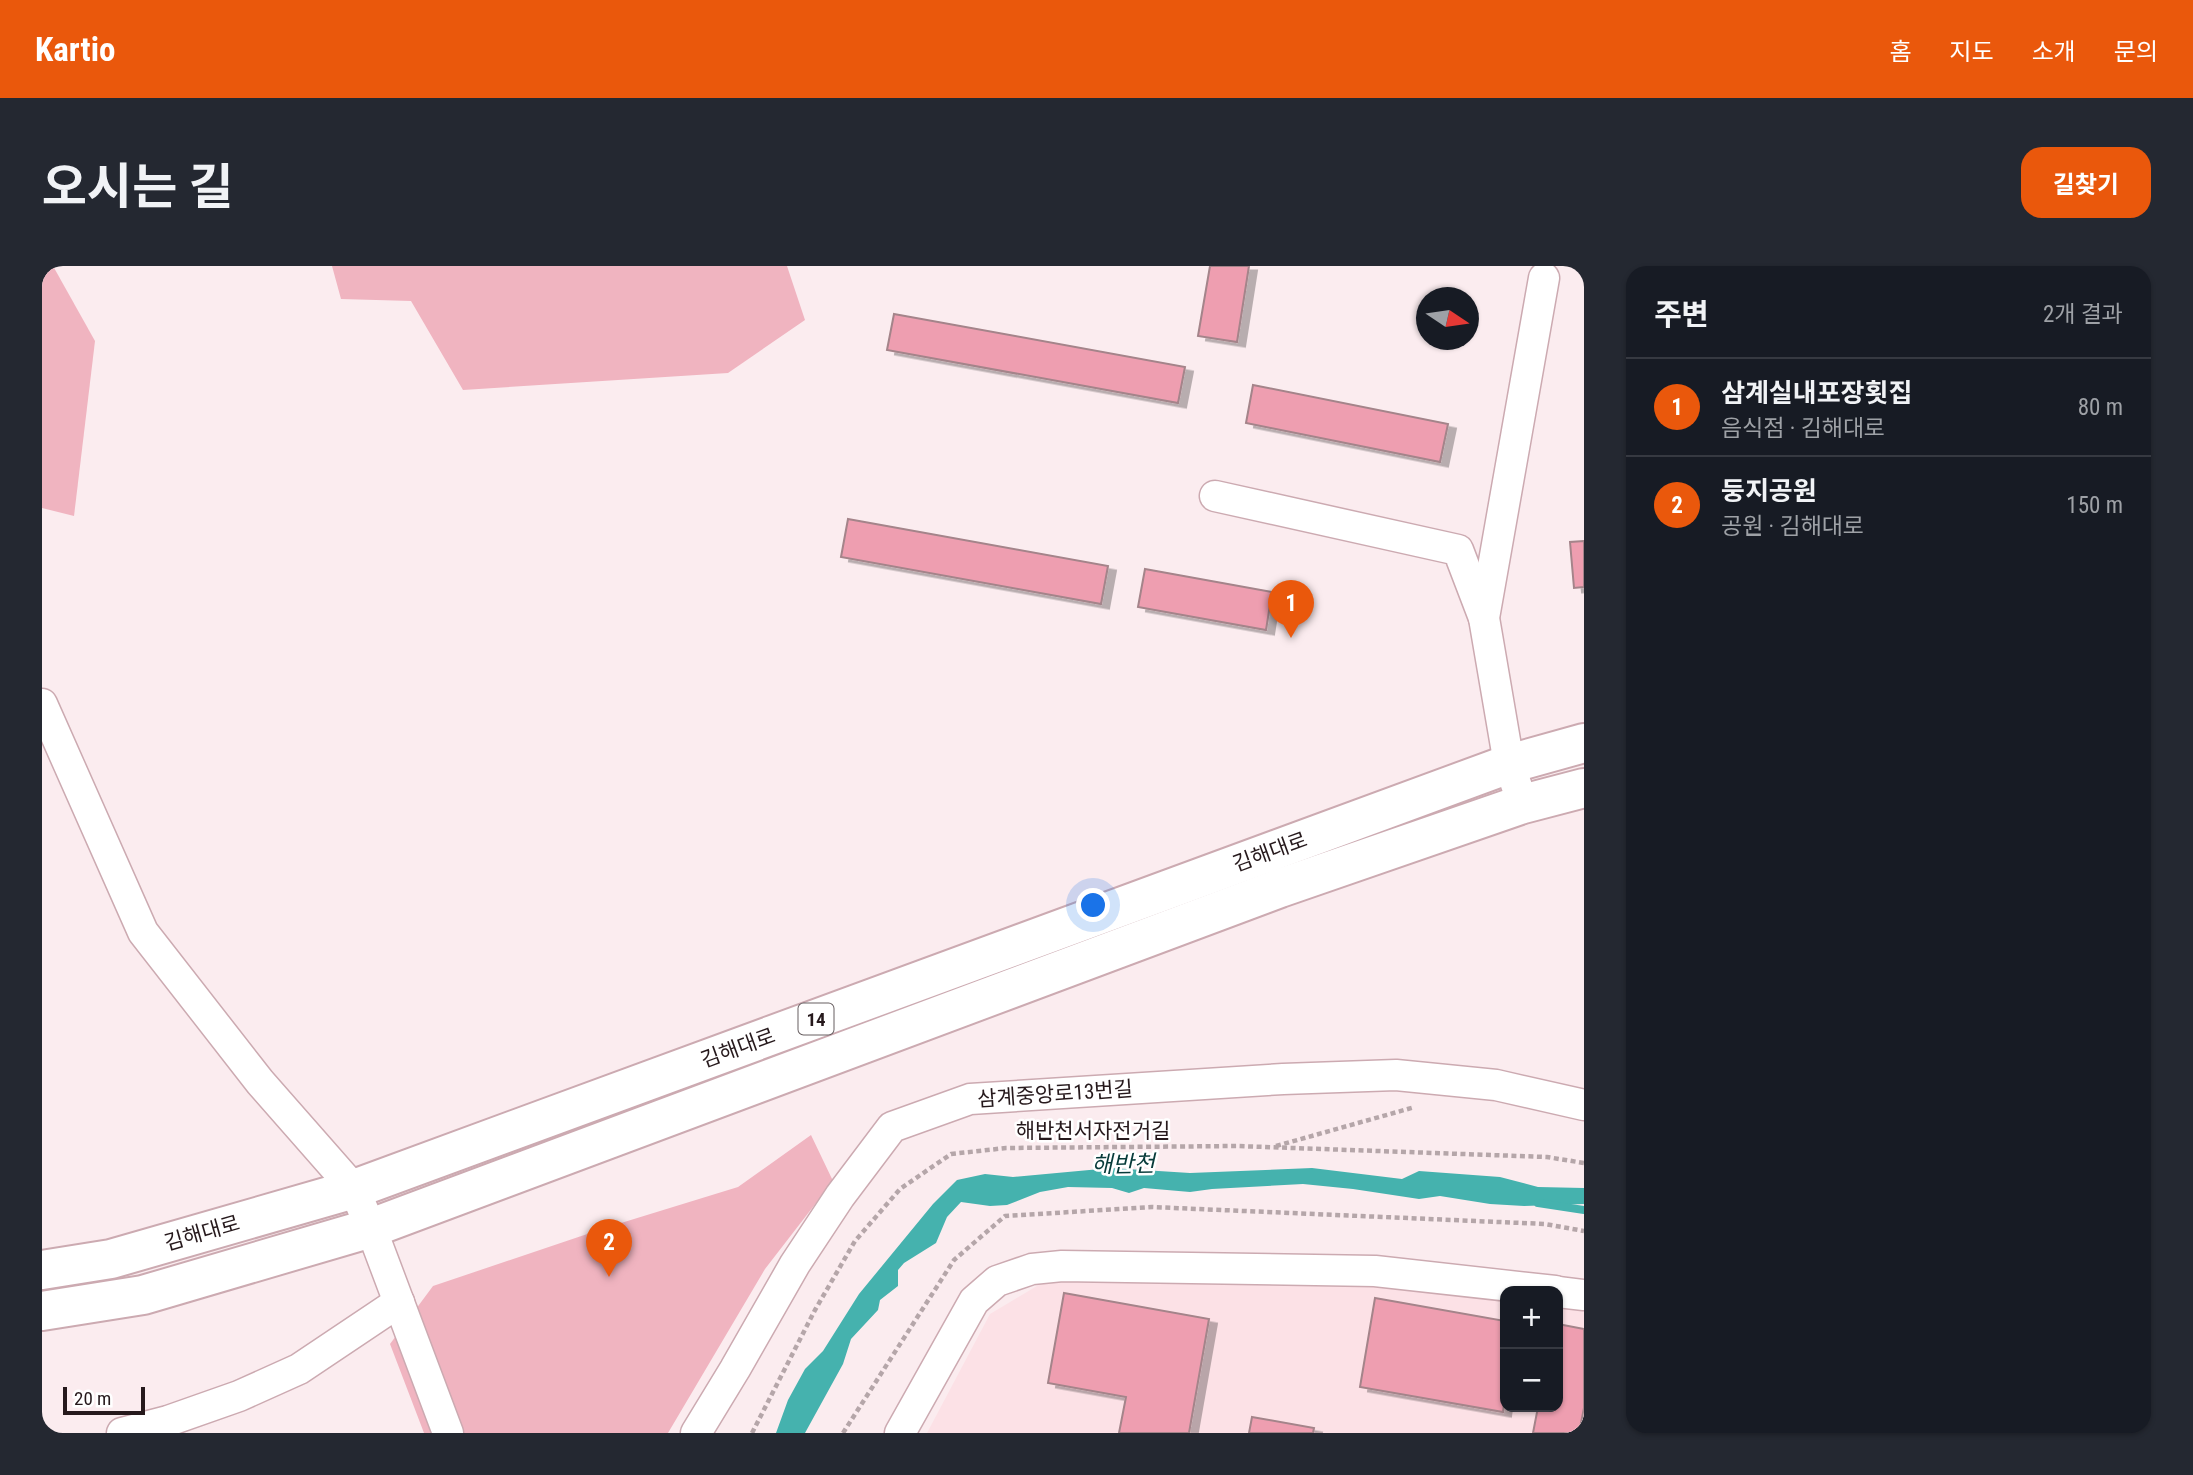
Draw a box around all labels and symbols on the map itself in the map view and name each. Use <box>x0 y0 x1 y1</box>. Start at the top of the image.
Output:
north arrow <box>1416 287 1479 350</box>
pin: 1 <box>1268 580 1314 638</box>
street label: 김해대로 <box>1230 828 1310 876</box>
your location <box>1076 888 1110 922</box>
road number: 14 <box>798 1004 834 1034</box>
street label: 김해대로 <box>698 1024 778 1072</box>
street label: 삼계중앙로13번길 <box>976 1077 1134 1111</box>
street label: 해반천서자전거길 <box>1016 1119 1170 1143</box>
water label: 해반천 <box>1091 1150 1158 1179</box>
street label: 김해대로 <box>162 1211 242 1255</box>
pin: 2 <box>586 1219 632 1277</box>
scale bar <box>63 1384 145 1416</box>

